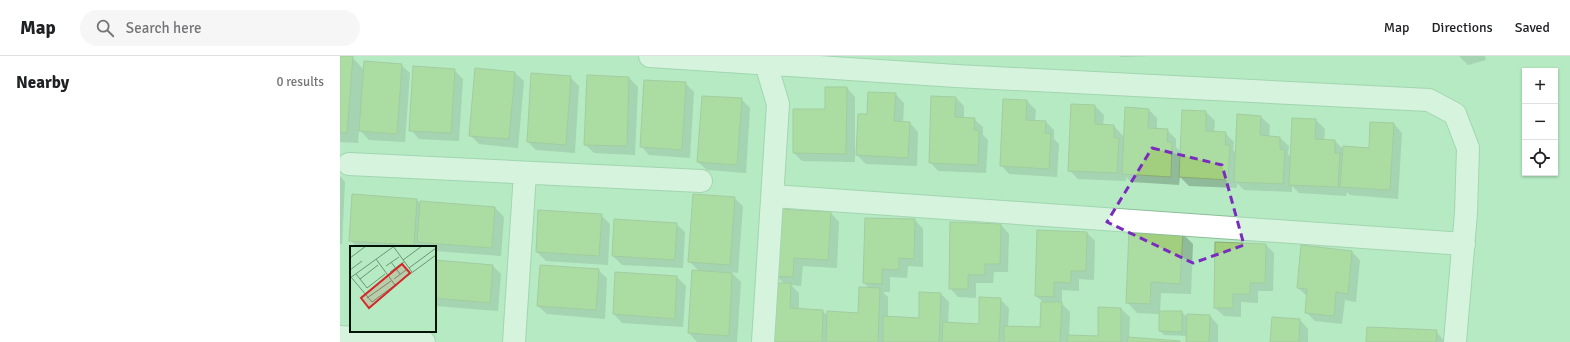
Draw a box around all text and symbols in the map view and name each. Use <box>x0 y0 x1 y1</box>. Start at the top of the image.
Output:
search box <box>80 10 360 46</box>
text: Map <box>20 16 56 40</box>
icon: search <box>94 17 116 39</box>
text: Search here <box>126 19 201 37</box>
text: Map <box>1384 19 1410 36</box>
text: Directions <box>1432 19 1493 36</box>
text: Saved <box>1515 19 1550 36</box>
map controls <box>1522 68 1558 176</box>
button: + <box>1522 68 1558 104</box>
text: Nearby <box>16 72 69 93</box>
text: 0 results <box>276 74 324 90</box>
button: − <box>1522 104 1558 140</box>
button: locate <box>1522 140 1558 176</box>
inset map <box>350 246 436 332</box>

